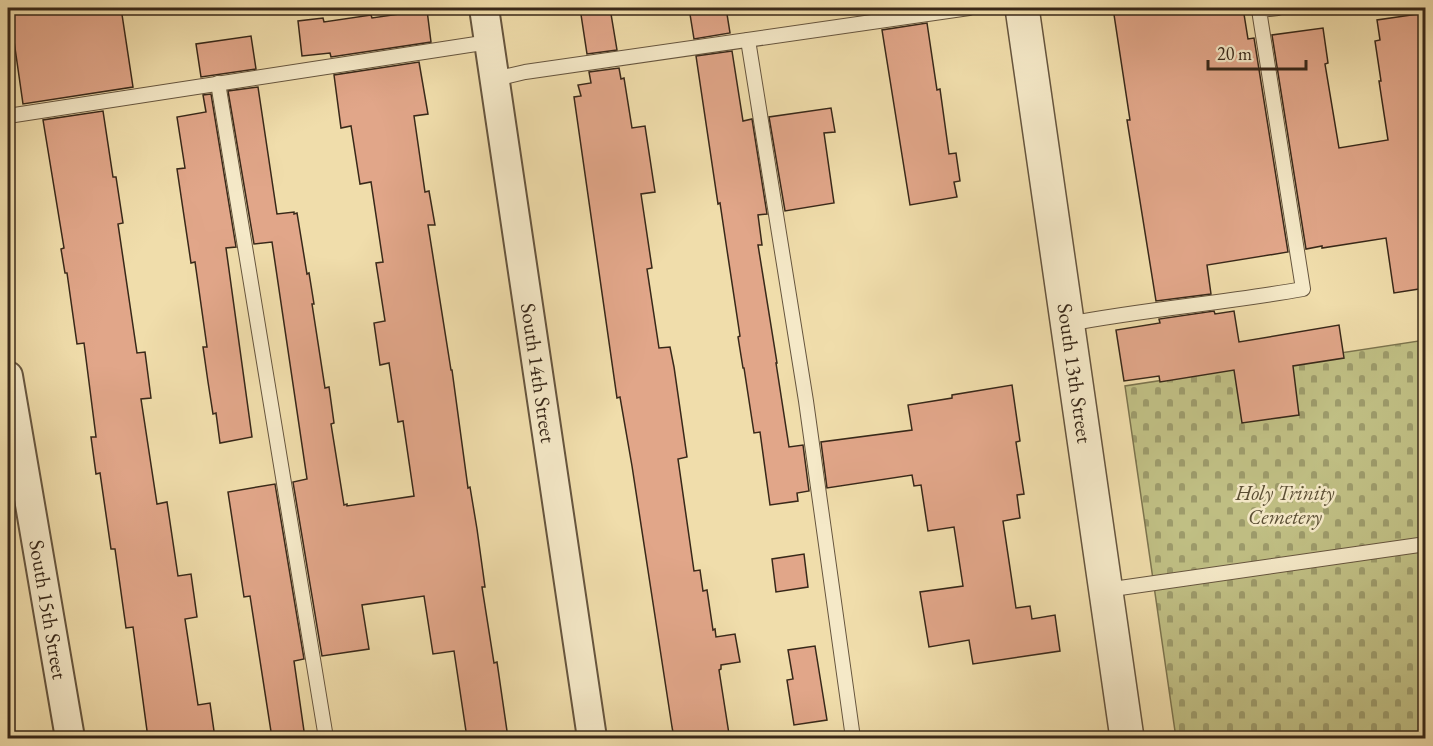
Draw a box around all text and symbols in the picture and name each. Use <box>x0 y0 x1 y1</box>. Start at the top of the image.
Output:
scale bar <box>1208 33 1306 71</box>
text: 20 m <box>1217 42 1252 65</box>
street label: South 14th Street <box>515 301 562 445</box>
street label: South 13th Street <box>1052 302 1098 445</box>
park label: Holy Trinity Cemetery <box>1234 479 1335 530</box>
street label: South 15th Street <box>23 538 74 682</box>

